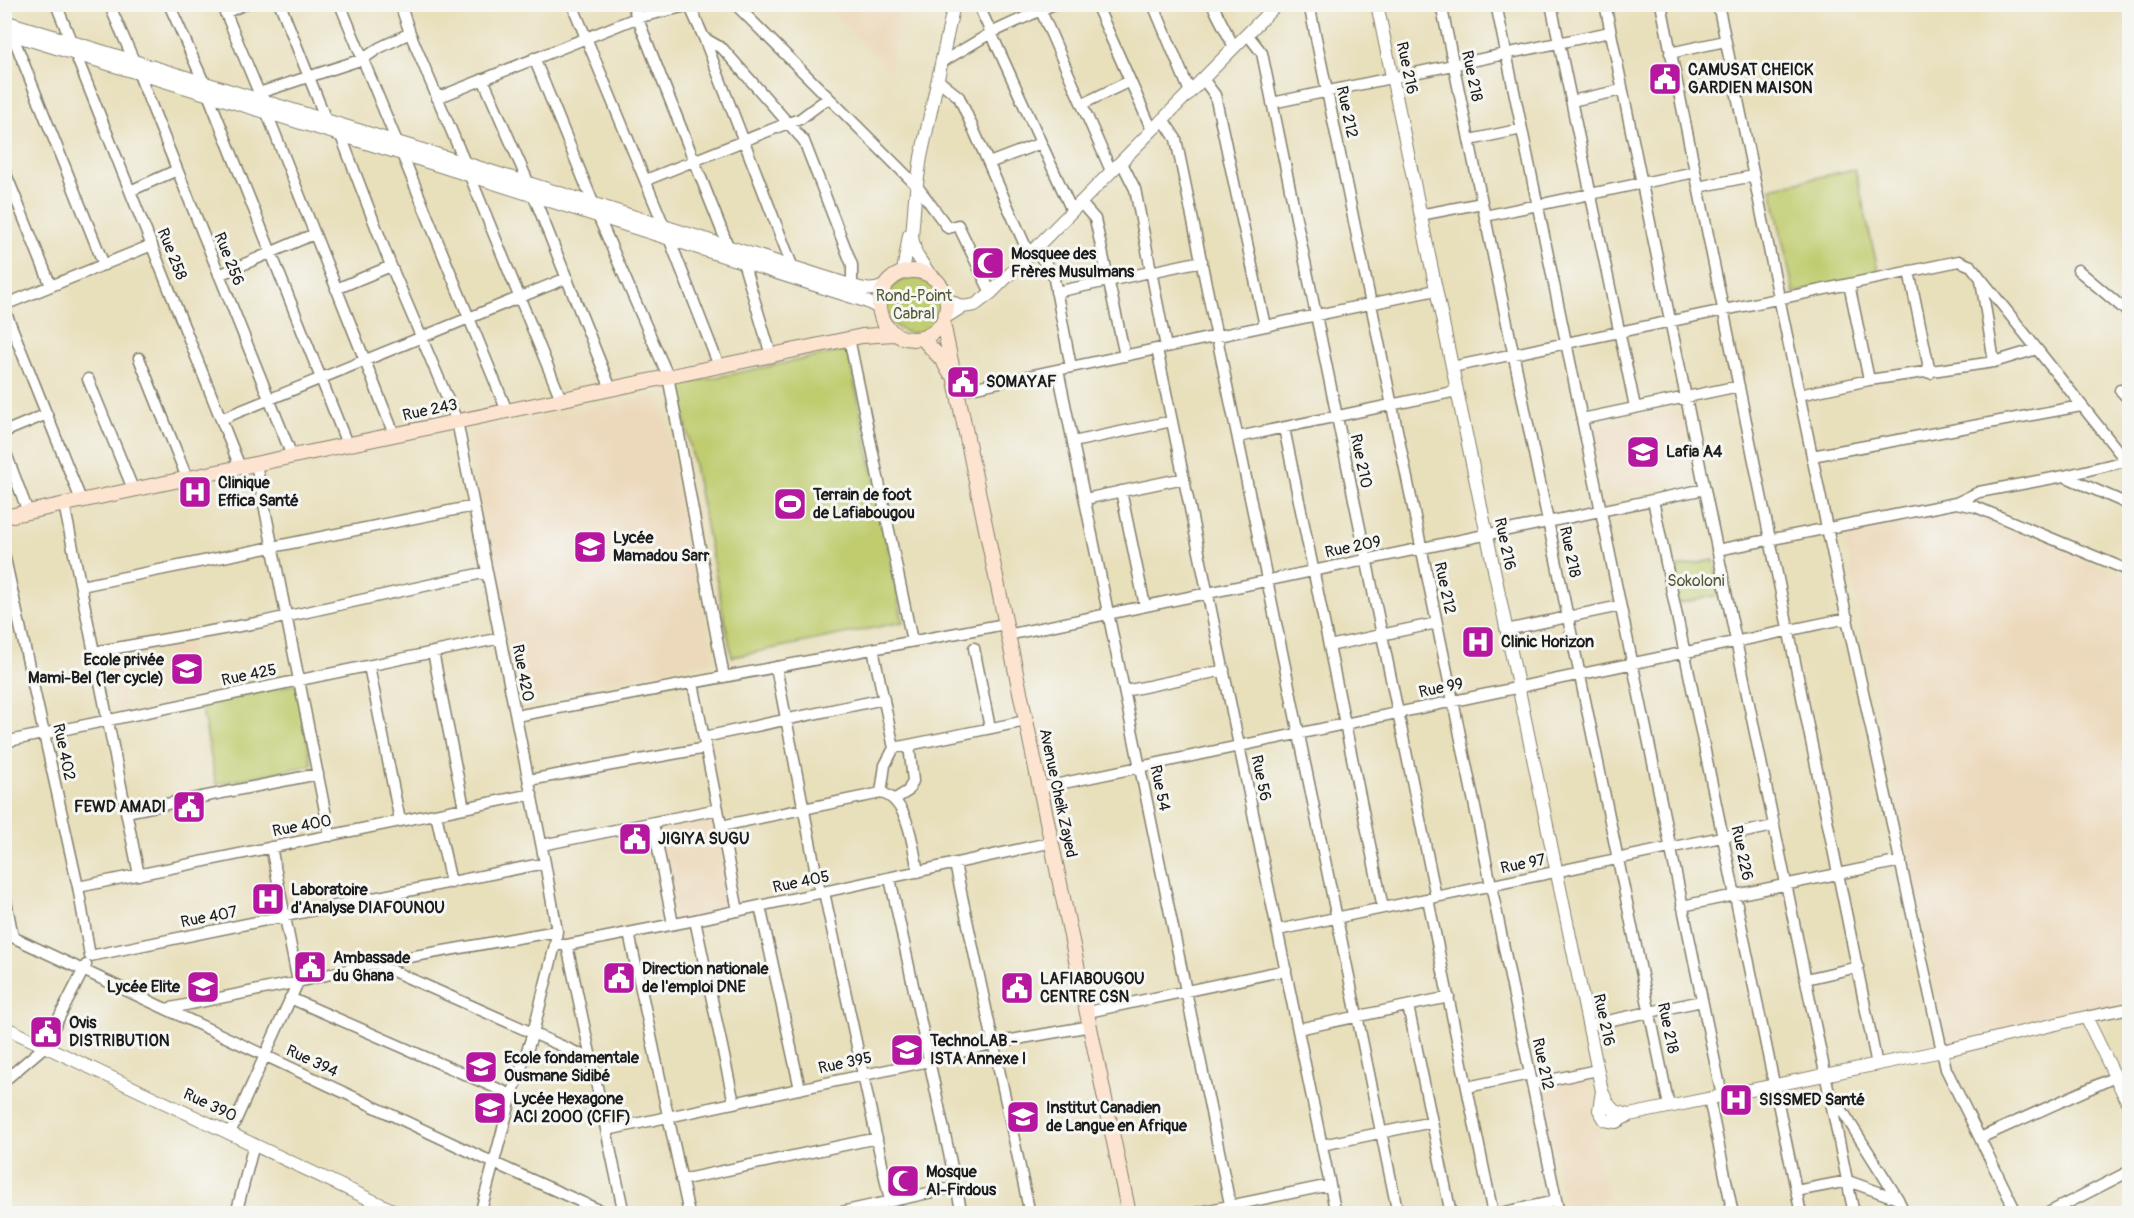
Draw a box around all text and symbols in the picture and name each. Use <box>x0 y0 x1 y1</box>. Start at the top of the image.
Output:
street label: Rue 216 <box>1392 40 1422 96</box>
street label: Rue 218 <box>1457 49 1487 103</box>
place label: CAMUSAT CHEICK GARDIEN MAISON <box>1688 60 1814 98</box>
public building icon: CAMUSAT CHEICK GARDIEN MAISON <box>1647 61 1683 97</box>
street label: Rue 212 <box>1332 84 1362 140</box>
street label: Rue 258 <box>153 225 191 283</box>
street label: Rue 256 <box>209 229 249 289</box>
place label: Mosquee des Frères Musulmans <box>1011 244 1135 282</box>
mosque icon: Mosquee des Frères Musulmans <box>970 245 1006 281</box>
park label: Rond-Point Cabral <box>876 286 953 324</box>
public building icon: SOMAYAF <box>945 364 981 400</box>
place label: SOMAYAF <box>986 372 1057 392</box>
street label: Rue 243 <box>401 394 459 426</box>
street label: Rue 210 <box>1346 432 1376 490</box>
school or university icon: Lafia A4 <box>1625 434 1661 470</box>
place label: Lafia A4 <box>1666 442 1723 462</box>
place label: Clinique Effica Santé <box>218 473 299 511</box>
hospital icon: Clinique Effica Santé <box>177 474 213 510</box>
place label: Terrain de foot de Lafiabougou <box>812 485 915 523</box>
sports icon: Terrain de foot de Lafiabougou <box>772 486 808 522</box>
street label: Rue 216 <box>1490 516 1520 572</box>
street label: Rue 218 <box>1555 525 1585 579</box>
place label: Lycée Mamadou Sarr <box>613 528 710 566</box>
school or university icon: Lycée Mamadou Sarr <box>572 529 608 565</box>
street label: Rue 209 <box>1323 531 1383 563</box>
street label: Rue 212 <box>1430 560 1460 616</box>
park label: Sokoloni <box>1667 571 1725 591</box>
hospital icon: Clinic Horizon <box>1460 624 1496 660</box>
place label: Clinic Horizon <box>1501 632 1594 652</box>
street label: Rue 420 <box>508 643 538 703</box>
place label: Ecole privée Mami-Bel (1er cycle) <box>28 650 165 688</box>
school or university icon: Ecole privée Mami-Bel (1er cycle) <box>169 651 205 687</box>
street label: Rue 425 <box>220 659 278 691</box>
street label: Rue 99 <box>1417 674 1465 702</box>
street label: Rue 402 <box>48 722 80 782</box>
street label: Avenue Cheik Zayed <box>1035 727 1081 859</box>
street label: Rue 56 <box>1246 753 1276 803</box>
street label: Rue 54 <box>1145 763 1175 813</box>
public building icon: FEWD AMADI <box>171 789 207 825</box>
place label: FEWD AMADI <box>74 797 166 817</box>
street label: Rue 400 <box>271 810 333 842</box>
public building icon: JIGIYA SUGU <box>617 821 653 857</box>
street label: Rue 226 <box>1726 824 1758 882</box>
place label: JIGIYA SUGU <box>658 829 750 849</box>
street label: Rue 97 <box>1499 849 1548 879</box>
street label: Rue 405 <box>771 866 831 898</box>
place label: Laboratoire d'Analyse DIAFOUNOU <box>291 880 445 918</box>
hospital icon: Laboratoire d'Analyse DIAFOUNOU <box>250 881 286 917</box>
street label: Rue 407 <box>179 902 240 932</box>
place label: Ambassade du Ghana <box>333 948 411 986</box>
public building icon: Ambassade du Ghana <box>292 949 328 985</box>
place label: Direction nationale de l'emploi DNE <box>642 959 770 997</box>
public building icon: Direction nationale de l'emploi DNE <box>601 960 637 996</box>
school or university icon: Lycée Elite <box>185 969 221 1005</box>
place label: LAFIABOUGOU CENTRE CSN <box>1040 969 1145 1007</box>
public building icon: LAFIABOUGOU CENTRE CSN <box>999 970 1035 1006</box>
place label: Lycée Elite <box>107 977 181 997</box>
street label: Rue 216 <box>1589 992 1619 1048</box>
street label: Rue 218 <box>1653 1001 1683 1055</box>
place label: Ovis DISTRIBUTION <box>69 1013 170 1051</box>
public building icon: Ovis DISTRIBUTION <box>28 1014 64 1050</box>
place label: TechnoLAB - ISTA Annexe I <box>929 1031 1026 1069</box>
school or university icon: TechnoLAB - ISTA Annexe I <box>889 1032 925 1068</box>
street label: Rue 212 <box>1528 1036 1558 1092</box>
street label: Rue 394 <box>283 1040 341 1082</box>
place label: Ecole fondamentale Ousmane Sidibé <box>504 1048 640 1086</box>
street label: Rue 395 <box>816 1048 874 1078</box>
school or university icon: Ecole fondamentale Ousmane Sidibé <box>463 1049 499 1085</box>
hospital icon: SISSMED Santé <box>1718 1082 1754 1118</box>
street label: Rue 390 <box>180 1084 240 1126</box>
place label: Lycée Hexagone ACI 2000 (CFIF) <box>513 1089 631 1127</box>
school or university icon: Lycée Hexagone ACI 2000 (CFIF) <box>472 1090 508 1126</box>
place label: SISSMED Santé <box>1759 1090 1865 1110</box>
place label: Institut Canadien de Langue en Afrique <box>1046 1098 1188 1136</box>
school or university icon: Institut Canadien de Langue en Afrique <box>1005 1099 1041 1135</box>
place label: Mosque Al-Firdous <box>926 1162 997 1200</box>
mosque icon: Mosque Al-Firdous <box>885 1163 921 1199</box>

